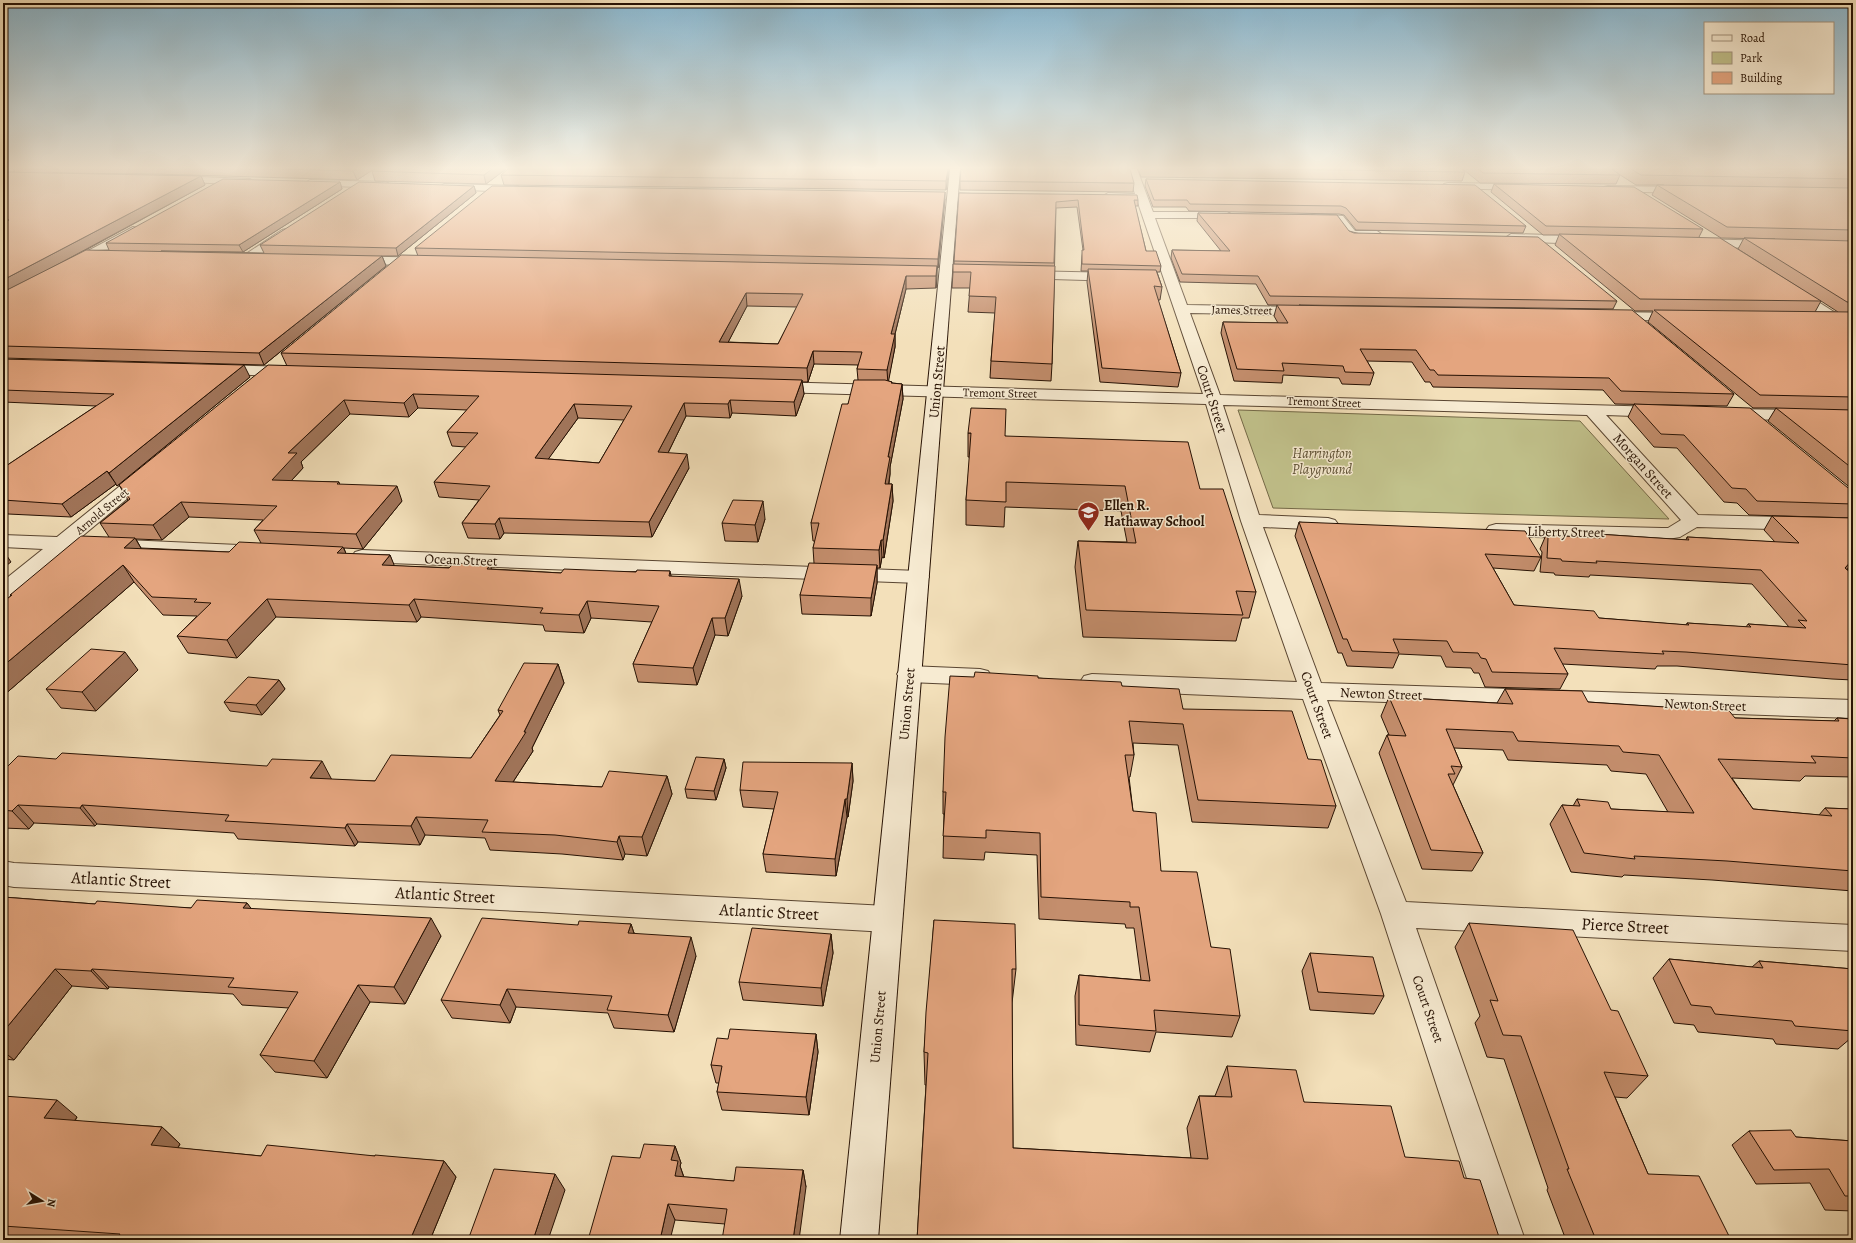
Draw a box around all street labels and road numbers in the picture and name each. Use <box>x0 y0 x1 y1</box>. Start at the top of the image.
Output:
street label: James Street <box>1211 301 1273 319</box>
street label: Union Street <box>924 345 950 419</box>
street label: Court Street <box>1192 363 1232 436</box>
street label: Tremont Street <box>963 384 1037 402</box>
street label: Tremont Street <box>1287 393 1362 411</box>
street label: Morgan Street <box>1608 429 1678 503</box>
street label: Arnold Street <box>71 484 132 539</box>
street label: Liberty Street <box>1527 522 1605 542</box>
street label: Ocean Street <box>424 549 498 571</box>
street label: Union Street <box>894 667 920 741</box>
street label: Court Street <box>1296 669 1338 742</box>
street label: Newton Street <box>1339 683 1423 705</box>
street label: Newton Street <box>1663 694 1747 716</box>
street label: Atlantic Street <box>70 866 172 894</box>
street label: Atlantic Street <box>394 881 496 909</box>
street label: Atlantic Street <box>718 898 820 926</box>
street label: Pierce Street <box>1581 912 1670 940</box>
street label: Court Street <box>1408 973 1449 1046</box>
street label: Union Street <box>865 990 891 1064</box>

